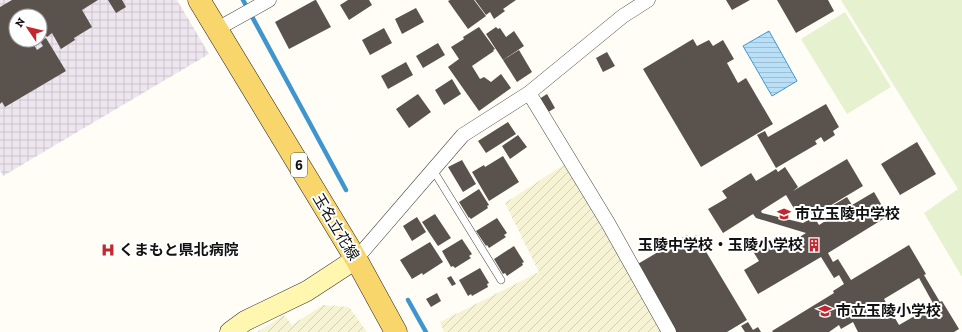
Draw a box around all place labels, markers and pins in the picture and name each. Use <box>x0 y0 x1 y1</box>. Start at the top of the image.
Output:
place label: 市立玉陵中学校 <box>795 205 900 223</box>
school or university icon: 市立玉陵中学校 <box>776 206 792 222</box>
place label: 玉陵中学校・玉陵小学校 <box>638 236 803 254</box>
building icon: 玉陵中学校・玉陵小学校 <box>806 237 822 253</box>
place label: くまもと県北病院 <box>119 241 239 259</box>
hospital icon: くまもと県北病院 <box>100 242 116 258</box>
place label: 市立玉陵小学校 <box>836 302 941 320</box>
school or university icon: 市立玉陵小学校 <box>817 303 833 319</box>

